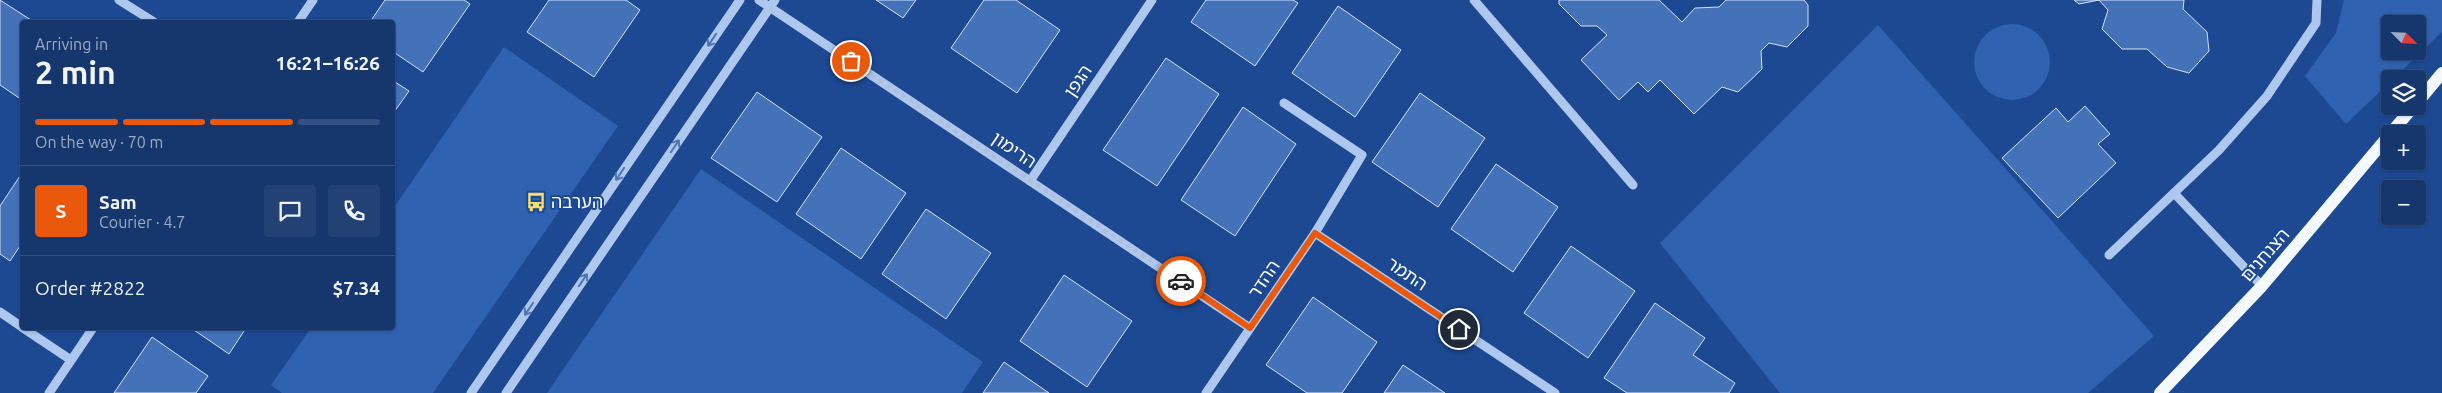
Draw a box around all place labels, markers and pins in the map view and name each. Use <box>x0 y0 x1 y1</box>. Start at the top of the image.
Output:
pin <box>830 40 872 82</box>
bus stop icon: הערבה <box>525 191 547 213</box>
place label: הערבה <box>551 191 603 211</box>
pin <box>1438 308 1480 350</box>

